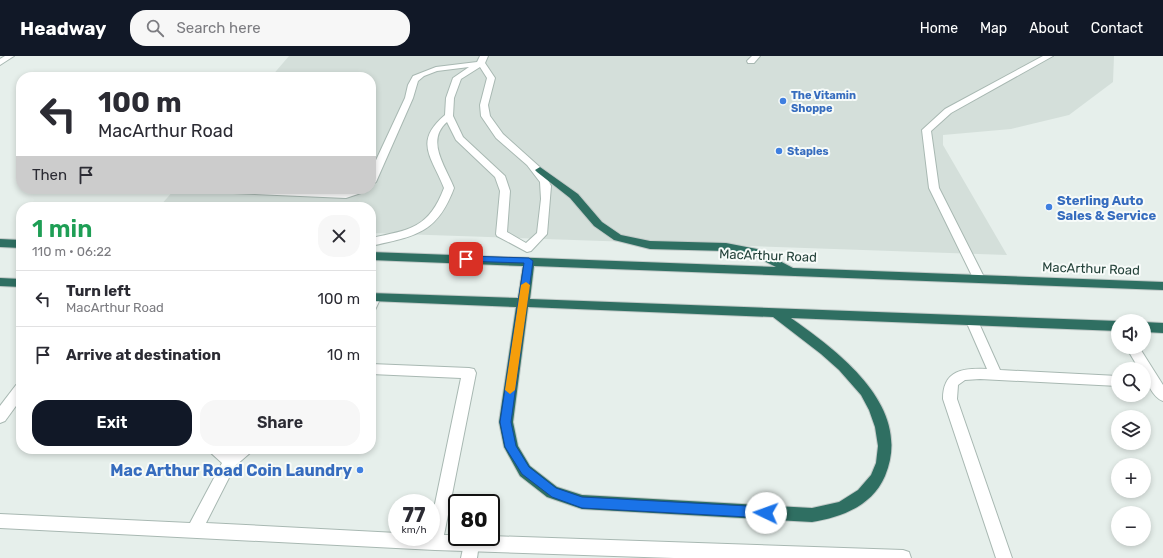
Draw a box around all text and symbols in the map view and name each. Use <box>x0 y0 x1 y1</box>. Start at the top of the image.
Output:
search box <box>130 10 410 46</box>
text: Headway <box>20 17 106 40</box>
icon: search <box>144 17 166 39</box>
text: Search here <box>176 19 261 37</box>
text: Home <box>920 20 958 37</box>
text: Map <box>980 20 1007 37</box>
text: About <box>1029 20 1069 37</box>
text: Contact <box>1091 20 1143 37</box>
text: 100 m <box>98 86 182 119</box>
icon: left <box>32 88 84 140</box>
place label: The Vitamin Shoppe <box>791 89 856 115</box>
marker: The Vitamin Shoppe <box>778 96 788 106</box>
text: MacArthur Road <box>98 120 233 142</box>
place label: Staples <box>787 145 829 158</box>
marker: Staples <box>774 146 784 156</box>
icon: arrive <box>75 164 97 186</box>
text: Then <box>32 166 67 184</box>
place label: Sterling Auto Sales & Service <box>1057 193 1156 223</box>
marker: Sterling Auto Sales & Service <box>1044 202 1054 212</box>
text: 1 min <box>32 215 92 243</box>
button: close <box>318 215 360 257</box>
pin <box>449 242 483 276</box>
text: 110 m · 06:22 <box>32 244 111 259</box>
street label: MacArthur Road <box>719 246 817 265</box>
icon: arrive <box>455 248 477 270</box>
street label: MacArthur Road <box>1042 259 1140 278</box>
text: Turn left <box>66 282 131 300</box>
icon: left <box>32 288 54 310</box>
text: 100 m <box>318 290 360 308</box>
text: MacArthur Road <box>66 300 164 315</box>
map controls <box>1111 314 1151 546</box>
button: sound <box>1111 314 1151 354</box>
icon: arrive <box>32 344 54 366</box>
text: Arrive at destination <box>66 346 221 364</box>
text: 10 m <box>327 346 360 364</box>
button: search <box>1111 362 1151 402</box>
button: Exit <box>32 400 192 446</box>
button: Share <box>200 400 360 446</box>
button: layers <box>1111 410 1151 450</box>
button: + <box>1111 458 1151 498</box>
place label: Mac Arthur Road Coin Laundry <box>110 461 352 480</box>
marker: Mac Arthur Road Coin Laundry <box>355 465 365 475</box>
position arrow <box>745 492 787 534</box>
speed limit sign: 80 <box>448 494 500 546</box>
text: 77 <box>403 503 425 527</box>
button: − <box>1111 506 1151 546</box>
text: km/h <box>402 524 426 536</box>

